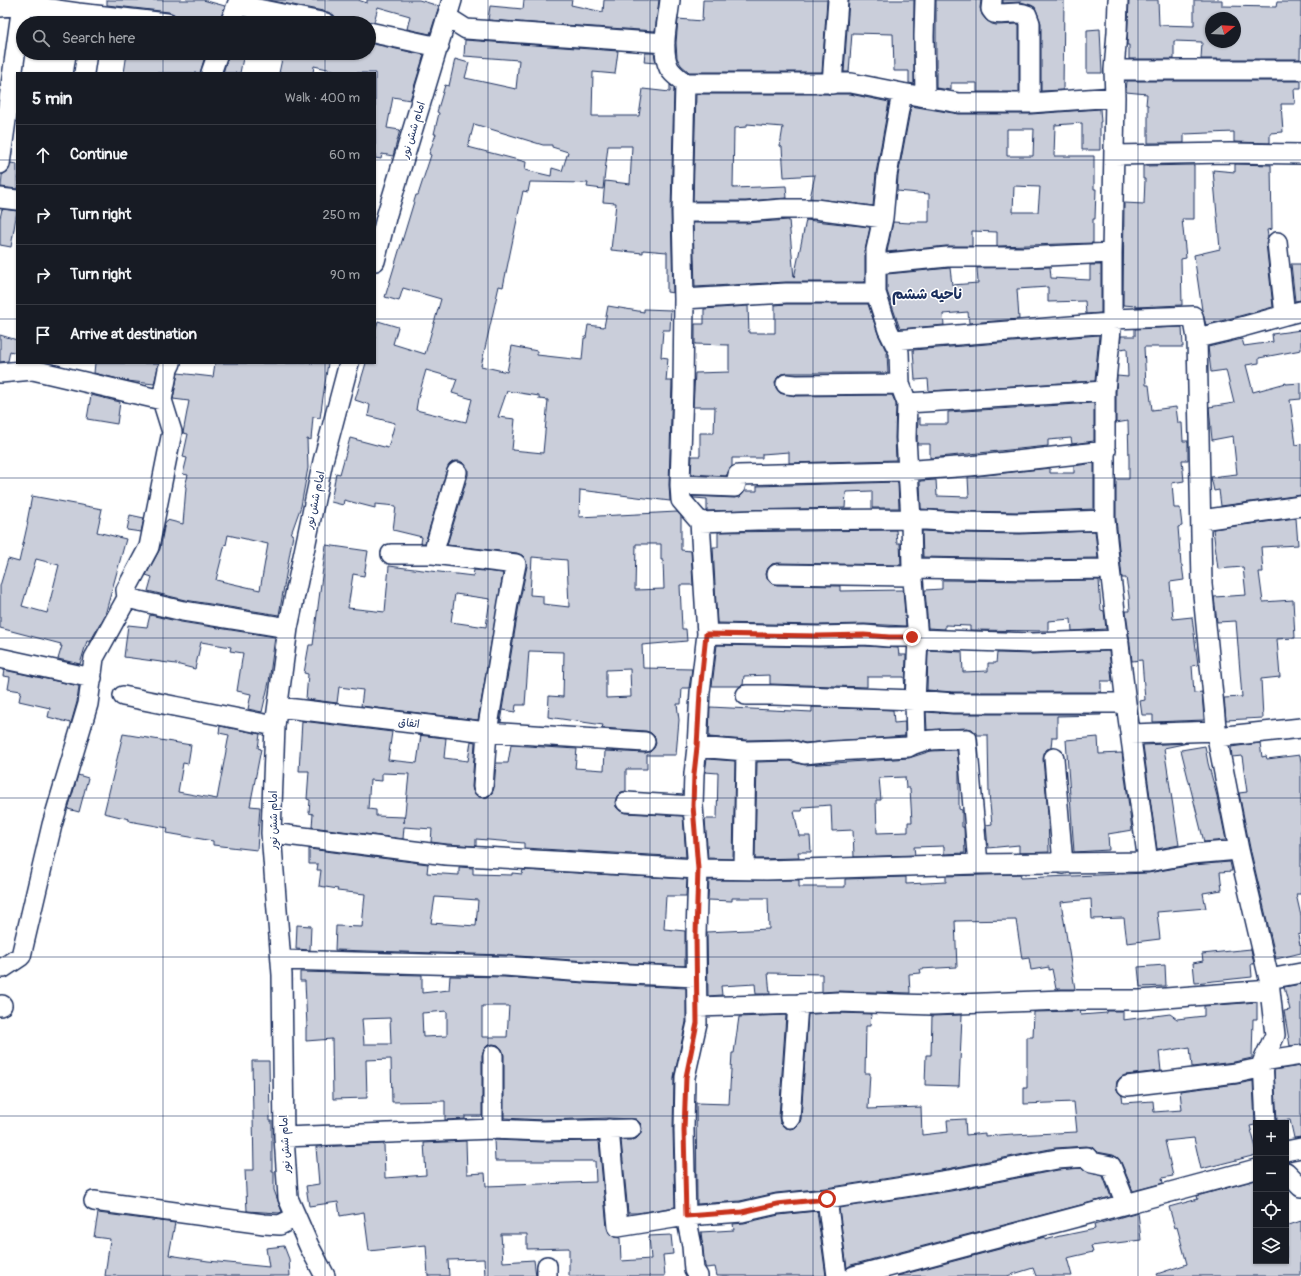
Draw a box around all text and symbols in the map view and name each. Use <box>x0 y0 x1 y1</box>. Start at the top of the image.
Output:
north arrow <box>1205 12 1241 48</box>
search box <box>16 16 376 60</box>
icon: search <box>30 27 52 49</box>
text: Search here <box>62 29 135 48</box>
text: 5 min <box>32 88 72 109</box>
text: Walk · 400 m <box>285 90 360 106</box>
street label: امام شش نور <box>398 100 430 162</box>
icon: ahead <box>32 144 54 166</box>
text: Continue <box>70 145 128 164</box>
text: 60 m <box>329 147 360 163</box>
icon: right <box>32 204 54 226</box>
text: Turn right <box>70 205 131 224</box>
text: 250 m <box>322 207 360 223</box>
icon: right <box>32 264 54 286</box>
text: Turn right <box>70 265 131 284</box>
text: 90 m <box>330 267 360 283</box>
district label: ناحیه ششم <box>892 285 962 305</box>
icon: arrive <box>32 324 54 346</box>
text: Arrive at destination <box>70 325 197 344</box>
street label: امام شش نور <box>302 470 329 532</box>
route end <box>903 628 921 646</box>
street label: اتفاق <box>397 715 421 731</box>
street label: امام شش نور <box>267 791 282 850</box>
street label: امام شش نور <box>277 1114 295 1175</box>
map controls <box>1253 1120 1289 1264</box>
button: + <box>1253 1120 1289 1156</box>
button: − <box>1253 1156 1289 1192</box>
route start <box>818 1190 836 1208</box>
button: locate <box>1253 1192 1289 1228</box>
button: layers <box>1253 1228 1289 1264</box>

